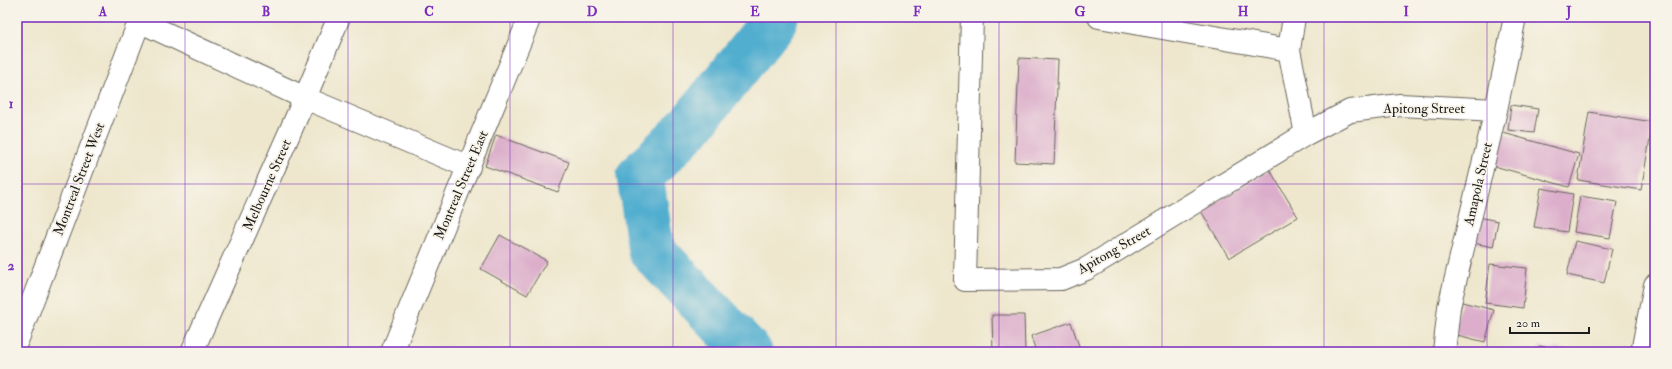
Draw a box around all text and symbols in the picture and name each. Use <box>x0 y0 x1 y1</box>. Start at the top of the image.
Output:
text: A <box>98 4 108 20</box>
text: B <box>262 4 270 20</box>
text: C <box>424 4 434 20</box>
text: D <box>587 4 598 20</box>
text: E <box>750 4 760 20</box>
text: F <box>913 4 922 20</box>
text: G <box>1075 4 1086 20</box>
text: H <box>1238 4 1249 20</box>
text: I <box>1403 4 1409 20</box>
text: J <box>1565 4 1572 21</box>
text: 1 <box>9 96 14 112</box>
street label: Apitong Street <box>1382 100 1465 118</box>
street label: Montreal Street West <box>50 120 109 238</box>
street label: Montreal Street East <box>430 127 492 242</box>
street label: Melbourne Street <box>239 136 295 233</box>
street label: Amapola Street <box>1460 140 1497 229</box>
street label: Apitong Street <box>1074 222 1154 279</box>
text: 2 <box>8 258 15 274</box>
scale bar <box>1510 309 1589 335</box>
text: 20 m <box>1516 316 1541 331</box>

